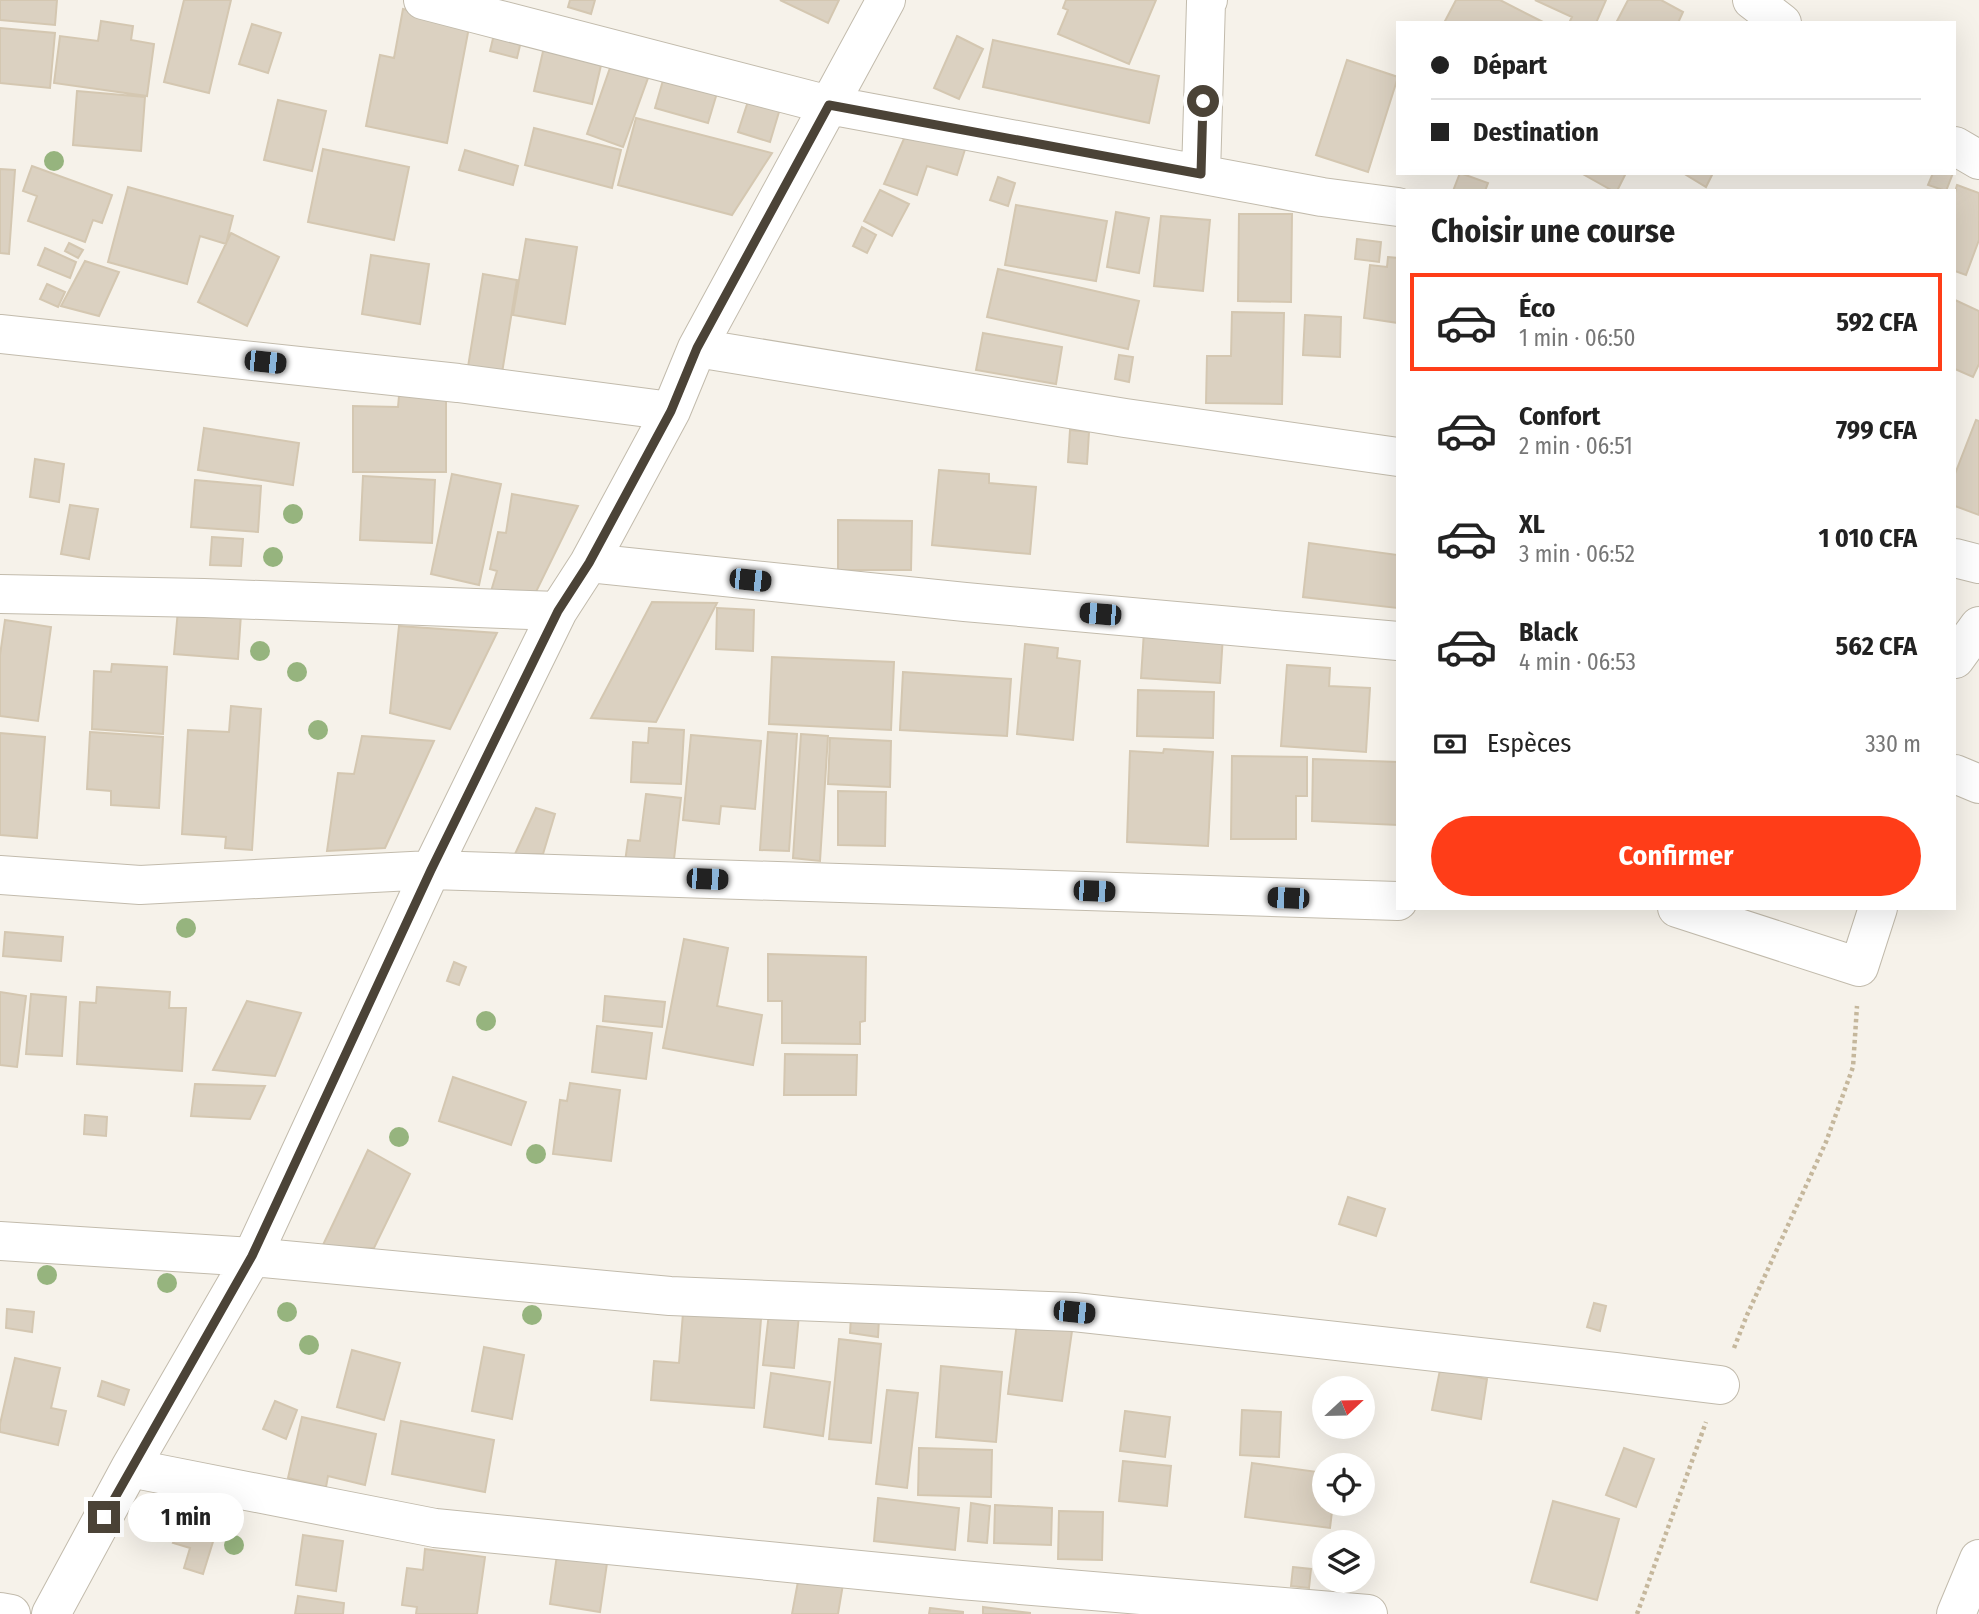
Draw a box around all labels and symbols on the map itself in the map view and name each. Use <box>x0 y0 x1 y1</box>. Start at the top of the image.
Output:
route start <box>1187 85 1219 117</box>
car <box>244 349 287 375</box>
car <box>729 567 772 593</box>
car <box>1079 602 1122 626</box>
car <box>686 868 729 890</box>
car <box>1073 880 1116 902</box>
car <box>1267 887 1310 909</box>
car <box>1053 1299 1096 1325</box>
north arrow <box>1312 1376 1376 1438</box>
callout: 1 min <box>128 1492 244 1542</box>
route end <box>88 1501 120 1533</box>

